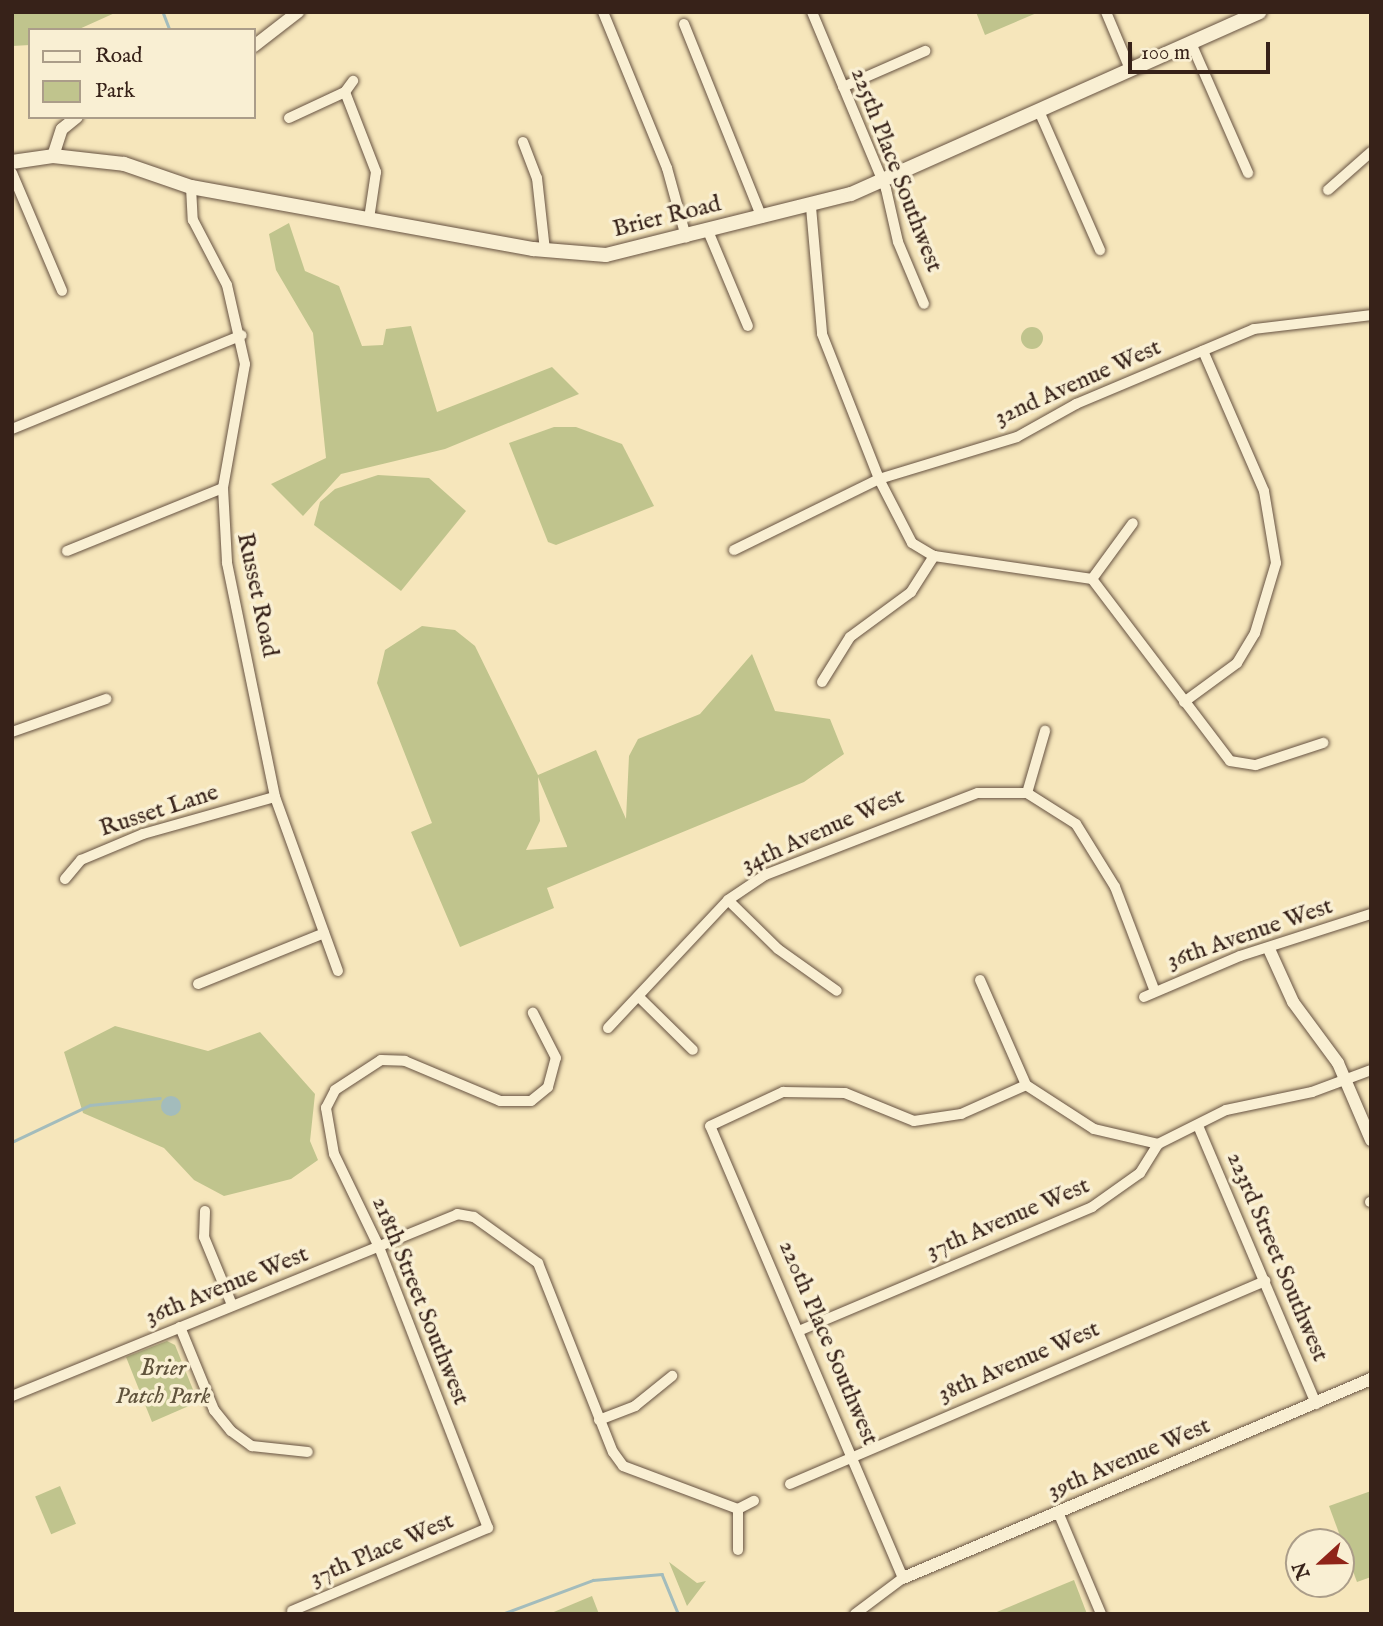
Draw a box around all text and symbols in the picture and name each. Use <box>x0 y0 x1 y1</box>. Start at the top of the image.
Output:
legend <box>28 28 256 119</box>
scale bar <box>1131 28 1273 72</box>
text: 100 m <box>1141 40 1190 67</box>
text: Road <box>95 43 142 70</box>
street label: 225th Place Southwest <box>844 64 948 276</box>
text: Park <box>95 78 135 105</box>
street label: Brier Road <box>610 190 724 244</box>
street label: 32nd Avenue West <box>990 333 1166 433</box>
street label: Russet Road <box>230 530 284 660</box>
street label: Russet Lane <box>96 778 222 844</box>
street label: 34th Avenue West <box>737 782 909 880</box>
street label: 36th Avenue West <box>1163 892 1337 976</box>
street label: 223rd Street Southwest <box>1220 1148 1334 1366</box>
street label: 37th Avenue West <box>922 1172 1094 1266</box>
street label: 218th Street Southwest <box>365 1193 475 1409</box>
street label: 220th Place Southwest <box>772 1236 884 1450</box>
street label: 36th Avenue West <box>141 1240 313 1332</box>
street label: 38th Avenue West <box>934 1315 1104 1409</box>
park label: Brier Patch Park <box>115 1355 211 1411</box>
street label: 39th Avenue West <box>1043 1412 1215 1506</box>
street label: 37th Place West <box>306 1507 458 1593</box>
north arrow <box>1285 1528 1355 1598</box>
text: N <box>1288 1558 1317 1582</box>

